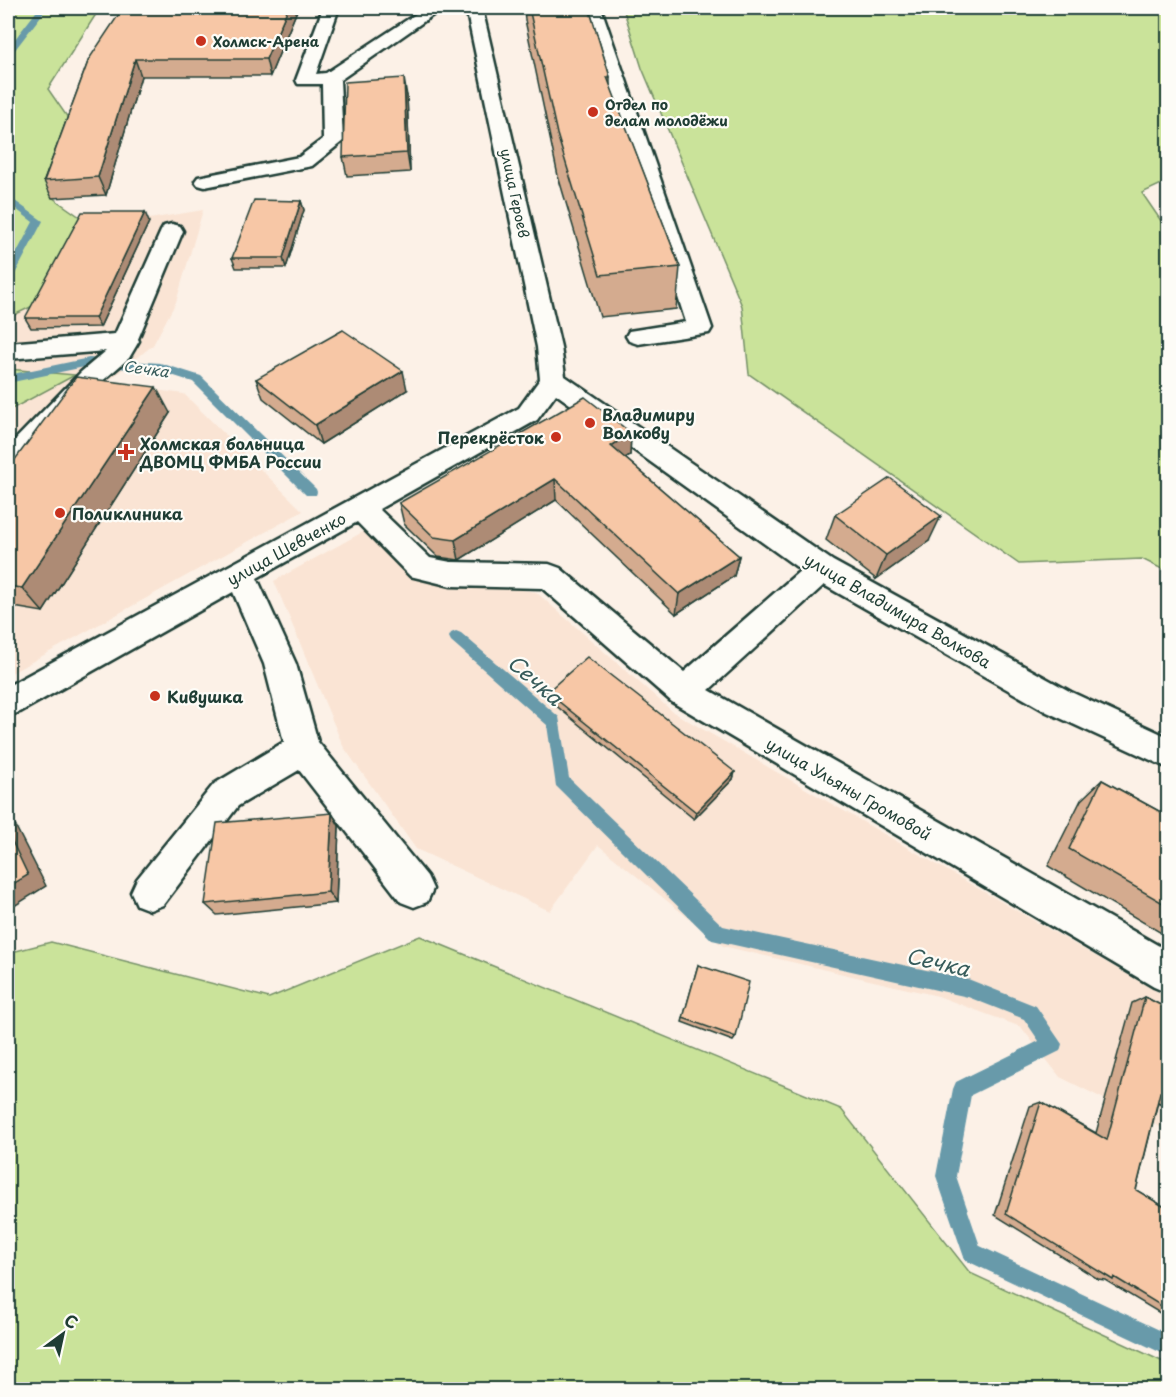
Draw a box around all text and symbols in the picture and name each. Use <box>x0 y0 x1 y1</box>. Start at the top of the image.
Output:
place label: Холмск-Арена <box>213 31 320 52</box>
marker: Холмск-Арена <box>194 34 208 48</box>
place label: Отдел по делам молодёжи <box>605 94 728 131</box>
marker: Отдел по делам молодёжи <box>586 105 600 119</box>
street label: улица Героев <box>495 146 535 240</box>
water label: Сечка <box>122 353 171 383</box>
place label: Владимиру Волкову <box>602 402 695 444</box>
marker: Владимиру Волкову <box>583 416 597 430</box>
place label: Перекрёсток <box>438 425 545 449</box>
marker: Перекрёсток <box>549 430 563 444</box>
place label: Холмская больница ДВОМЦ ФМБА России <box>139 431 322 473</box>
marker: Холмская больница ДВОМЦ ФМБА России <box>117 443 135 461</box>
place label: Поликлиника <box>72 501 183 525</box>
street label: улица Шевченко <box>222 505 350 591</box>
marker: Поликлиника <box>53 506 67 520</box>
street label: улица Владимира Волкова <box>800 547 996 673</box>
water label: Сечка <box>501 646 571 713</box>
place label: Кивушка <box>167 684 243 708</box>
marker: Кивушка <box>148 689 162 703</box>
street label: улица Ульяны Громовой <box>762 731 936 845</box>
water label: Сечка <box>903 938 974 984</box>
north arrow <box>33 1304 93 1364</box>
text: С <box>60 1307 83 1334</box>

